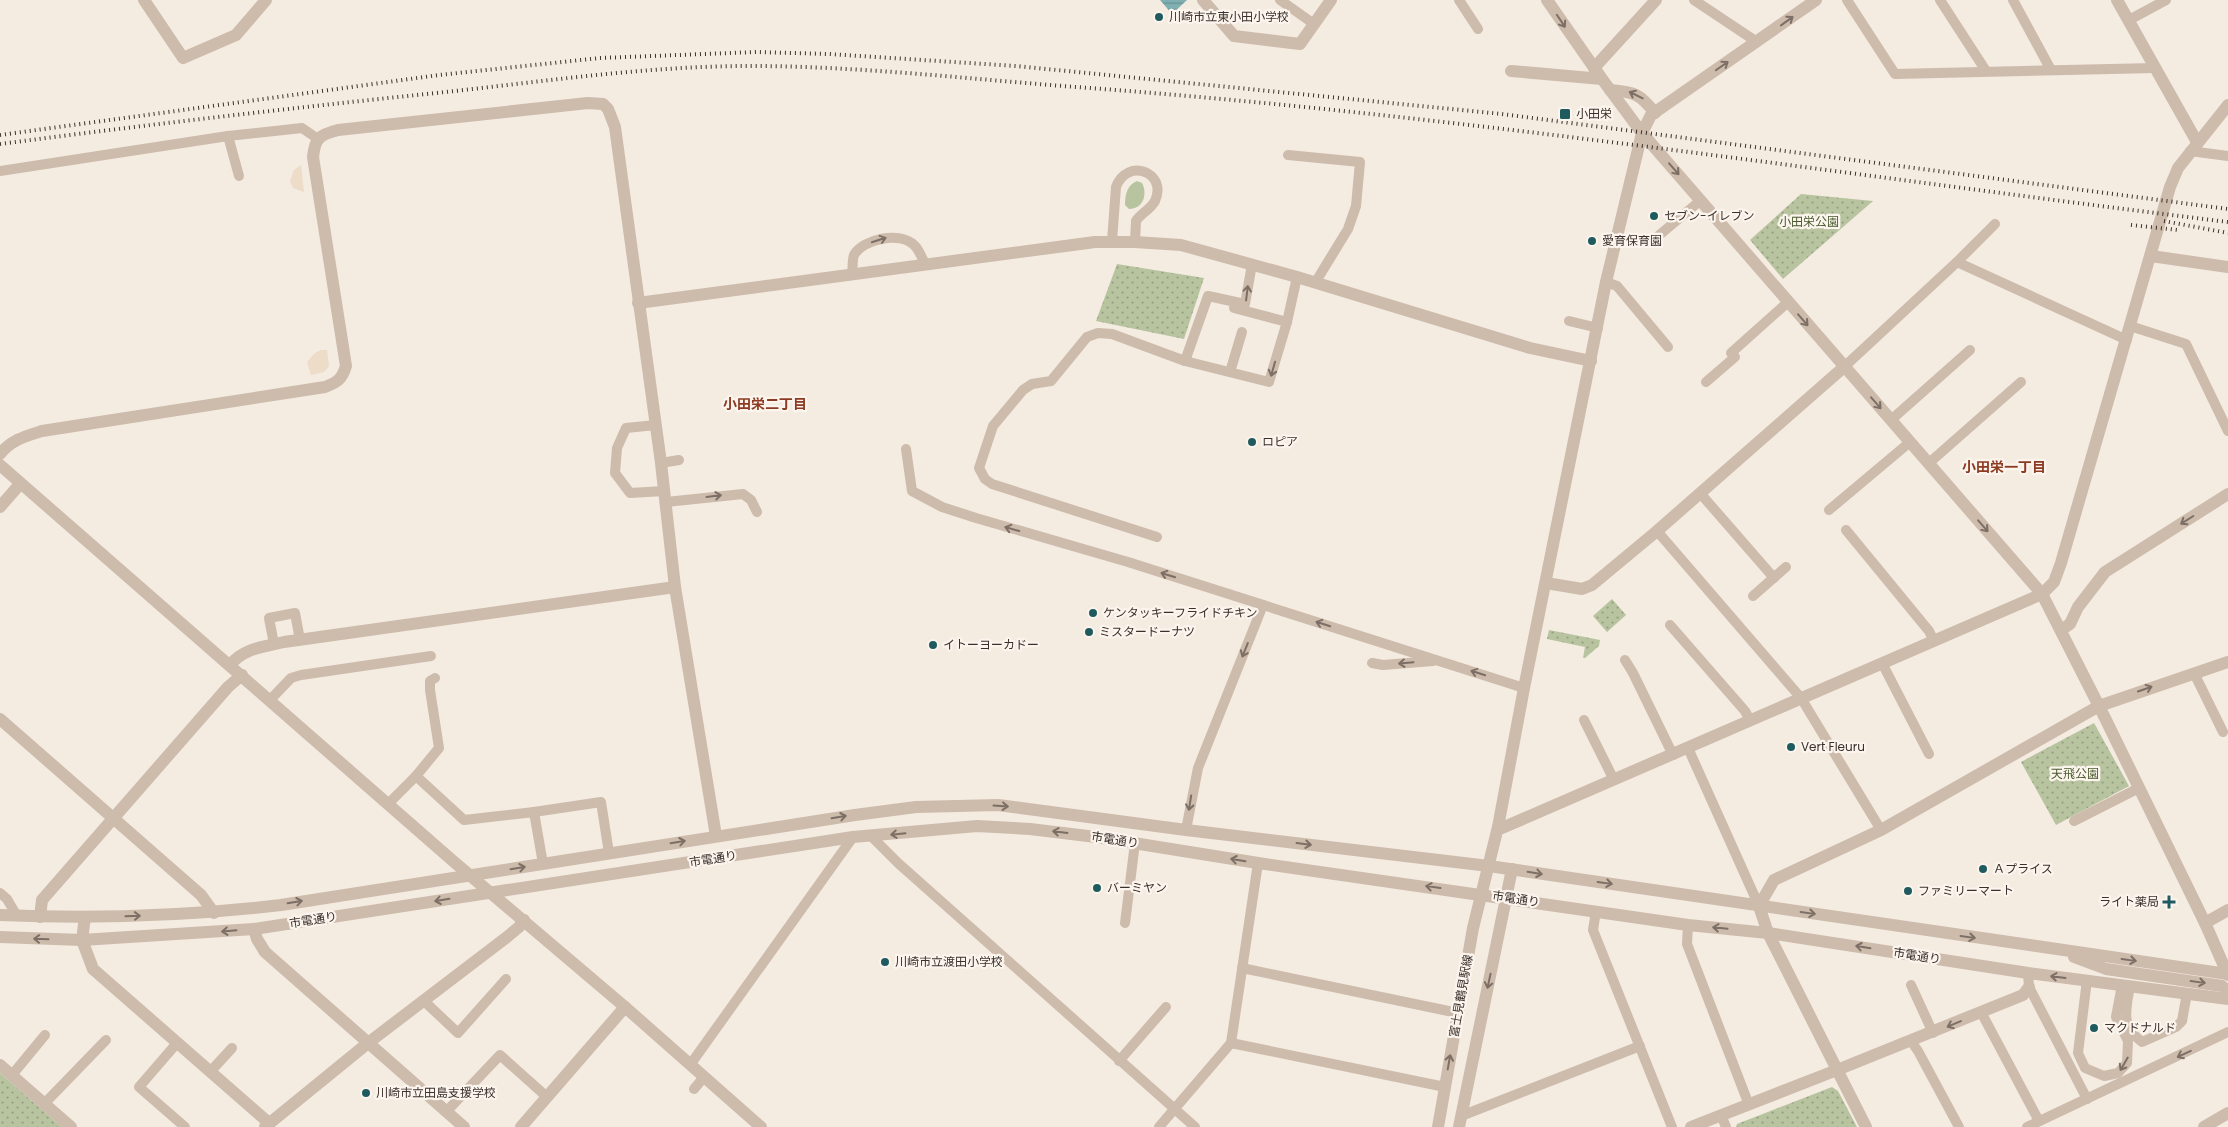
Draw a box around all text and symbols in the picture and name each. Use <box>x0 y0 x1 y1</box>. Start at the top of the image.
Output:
place label: 川崎市立東小田小学校 <box>1169 8 1289 25</box>
marker: 川崎市立東小田小学校 <box>1153 11 1165 23</box>
one-way arrow <box>1556 13 1566 27</box>
one-way arrow <box>1780 16 1794 26</box>
one-way arrow <box>1715 61 1729 72</box>
one-way arrow <box>1629 90 1644 99</box>
place label: 小田栄 <box>1576 105 1612 122</box>
marker: 小田栄 <box>1558 107 1572 121</box>
one-way arrow <box>1669 163 1680 176</box>
place label: セブン-イレブン <box>1664 207 1755 224</box>
marker: セブン-イレブン <box>1648 210 1660 222</box>
park label: 小田栄公園 <box>1779 213 1839 230</box>
place label: 愛育保育園 <box>1602 232 1662 249</box>
one-way arrow <box>870 235 886 245</box>
marker: 愛育保育園 <box>1586 235 1598 247</box>
one-way arrow <box>1242 286 1252 302</box>
one-way arrow <box>1797 313 1808 326</box>
one-way arrow <box>1267 360 1277 376</box>
district label: 小田栄二丁目 <box>723 394 807 414</box>
one-way arrow <box>1870 397 1882 410</box>
place label: ロピア <box>1262 433 1298 450</box>
marker: ロピア <box>1246 436 1258 448</box>
district label: 小田栄一丁目 <box>1962 457 2046 477</box>
one-way arrow <box>706 491 722 501</box>
one-way arrow <box>2180 516 2194 526</box>
one-way arrow <box>1977 519 1988 532</box>
one-way arrow <box>1005 523 1021 533</box>
one-way arrow <box>1160 569 1176 579</box>
place label: ケンタッキーフライドチキン <box>1103 604 1258 621</box>
marker: ケンタッキーフライドチキン <box>1087 607 1099 619</box>
one-way arrow <box>1315 618 1331 628</box>
place label: ミスタードーナツ <box>1099 623 1195 640</box>
marker: ミスタードーナツ <box>1083 626 1095 638</box>
place label: イトーヨーカドー <box>943 636 1039 653</box>
marker: イトーヨーカドー <box>927 639 939 651</box>
one-way arrow <box>1240 642 1249 657</box>
one-way arrow <box>1398 658 1414 668</box>
one-way arrow <box>1470 668 1486 677</box>
one-way arrow <box>2136 684 2152 693</box>
place label: Vert Fleuru <box>1801 738 1865 755</box>
marker: Vert Fleuru <box>1785 741 1797 753</box>
park label: 天飛公園 <box>2051 765 2099 782</box>
one-way arrow <box>1185 794 1195 810</box>
one-way arrow <box>992 801 1008 810</box>
one-way arrow <box>831 812 847 822</box>
one-way arrow <box>1052 827 1068 837</box>
street label: 市電通り <box>1090 827 1140 852</box>
one-way arrow <box>890 829 906 838</box>
one-way arrow <box>670 837 686 847</box>
one-way arrow <box>1296 839 1312 849</box>
street label: 市電通り <box>688 846 738 871</box>
one-way arrow <box>1230 854 1246 864</box>
place label: Ａプライス <box>1993 860 2053 877</box>
one-way arrow <box>510 863 526 873</box>
marker: Ａプライス <box>1977 863 1989 875</box>
one-way arrow <box>1526 868 1542 878</box>
place label: バーミヤン <box>1107 879 1167 896</box>
one-way arrow <box>1597 879 1613 889</box>
marker: バーミヤン <box>1091 882 1103 894</box>
one-way arrow <box>1425 882 1441 892</box>
place label: ファミリーマート <box>1918 882 2014 899</box>
marker: ファミリーマート <box>1902 885 1914 897</box>
street label: 市電通り <box>1491 887 1541 910</box>
place label: ライト薬局 <box>2099 893 2159 910</box>
one-way arrow <box>434 895 450 905</box>
marker: ライト薬局 <box>2163 896 2175 908</box>
one-way arrow <box>287 897 303 907</box>
street label: 市電通り <box>288 907 338 932</box>
one-way arrow <box>1799 909 1815 919</box>
one-way arrow <box>125 911 141 920</box>
one-way arrow <box>1712 923 1728 933</box>
one-way arrow <box>222 926 238 935</box>
one-way arrow <box>1960 932 1976 942</box>
one-way arrow <box>33 934 50 944</box>
one-way arrow <box>1855 942 1871 952</box>
street label: 市電通り <box>1892 943 1942 968</box>
place label: 川崎市立渡田小学校 <box>895 953 1003 970</box>
street label: 富士見鶴見駅線 <box>1445 953 1476 1039</box>
one-way arrow <box>2121 955 2137 965</box>
marker: 川崎市立渡田小学校 <box>879 956 891 968</box>
one-way arrow <box>2051 971 2067 981</box>
one-way arrow <box>1483 973 1493 989</box>
one-way arrow <box>2189 977 2205 987</box>
one-way arrow <box>1947 1019 1962 1029</box>
place label: マクドナルド <box>2104 1019 2176 1036</box>
marker: マクドナルド <box>2088 1022 2100 1034</box>
one-way arrow <box>2177 1050 2192 1059</box>
one-way arrow <box>1445 1054 1455 1070</box>
one-way arrow <box>2118 1057 2129 1071</box>
place label: 川崎市立田島支援学校 <box>376 1084 496 1101</box>
marker: 川崎市立田島支援学校 <box>360 1087 372 1099</box>

